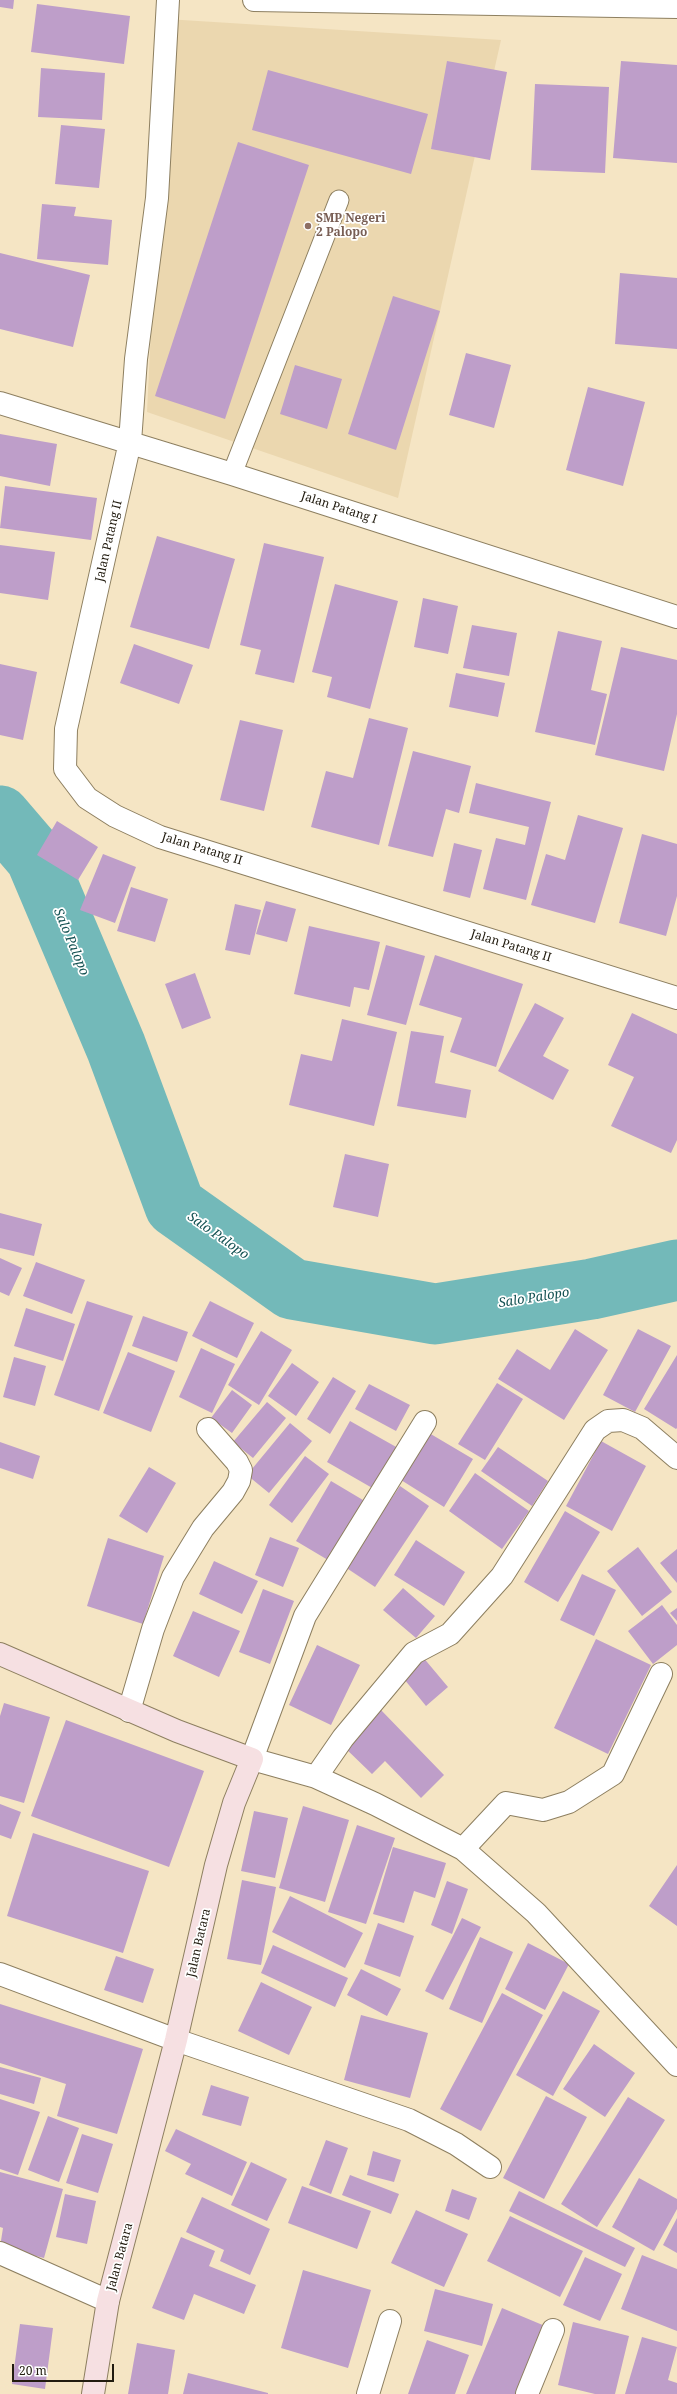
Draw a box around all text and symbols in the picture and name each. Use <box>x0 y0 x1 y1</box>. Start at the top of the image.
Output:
place label: SMP Negeri 2 Palopo <box>316 212 386 240</box>
marker: SMP Negeri 2 Palopo <box>303 221 313 231</box>
street label: Jalan Patang I <box>299 489 379 527</box>
street label: Jalan Patang II <box>93 499 125 583</box>
street label: Jalan Patang II <box>160 830 244 868</box>
water label: Salo Palopo <box>50 906 92 978</box>
street label: Jalan Patang II <box>469 927 553 965</box>
water label: Salo Palopo <box>184 1209 252 1263</box>
water label: Salo Palopo <box>498 1285 570 1311</box>
street label: Jalan Batara <box>184 1907 214 1979</box>
street label: Jalan Batara <box>104 2221 136 2293</box>
scale bar <box>14 2356 116 2382</box>
text: 20 m <box>19 2362 47 2379</box>

